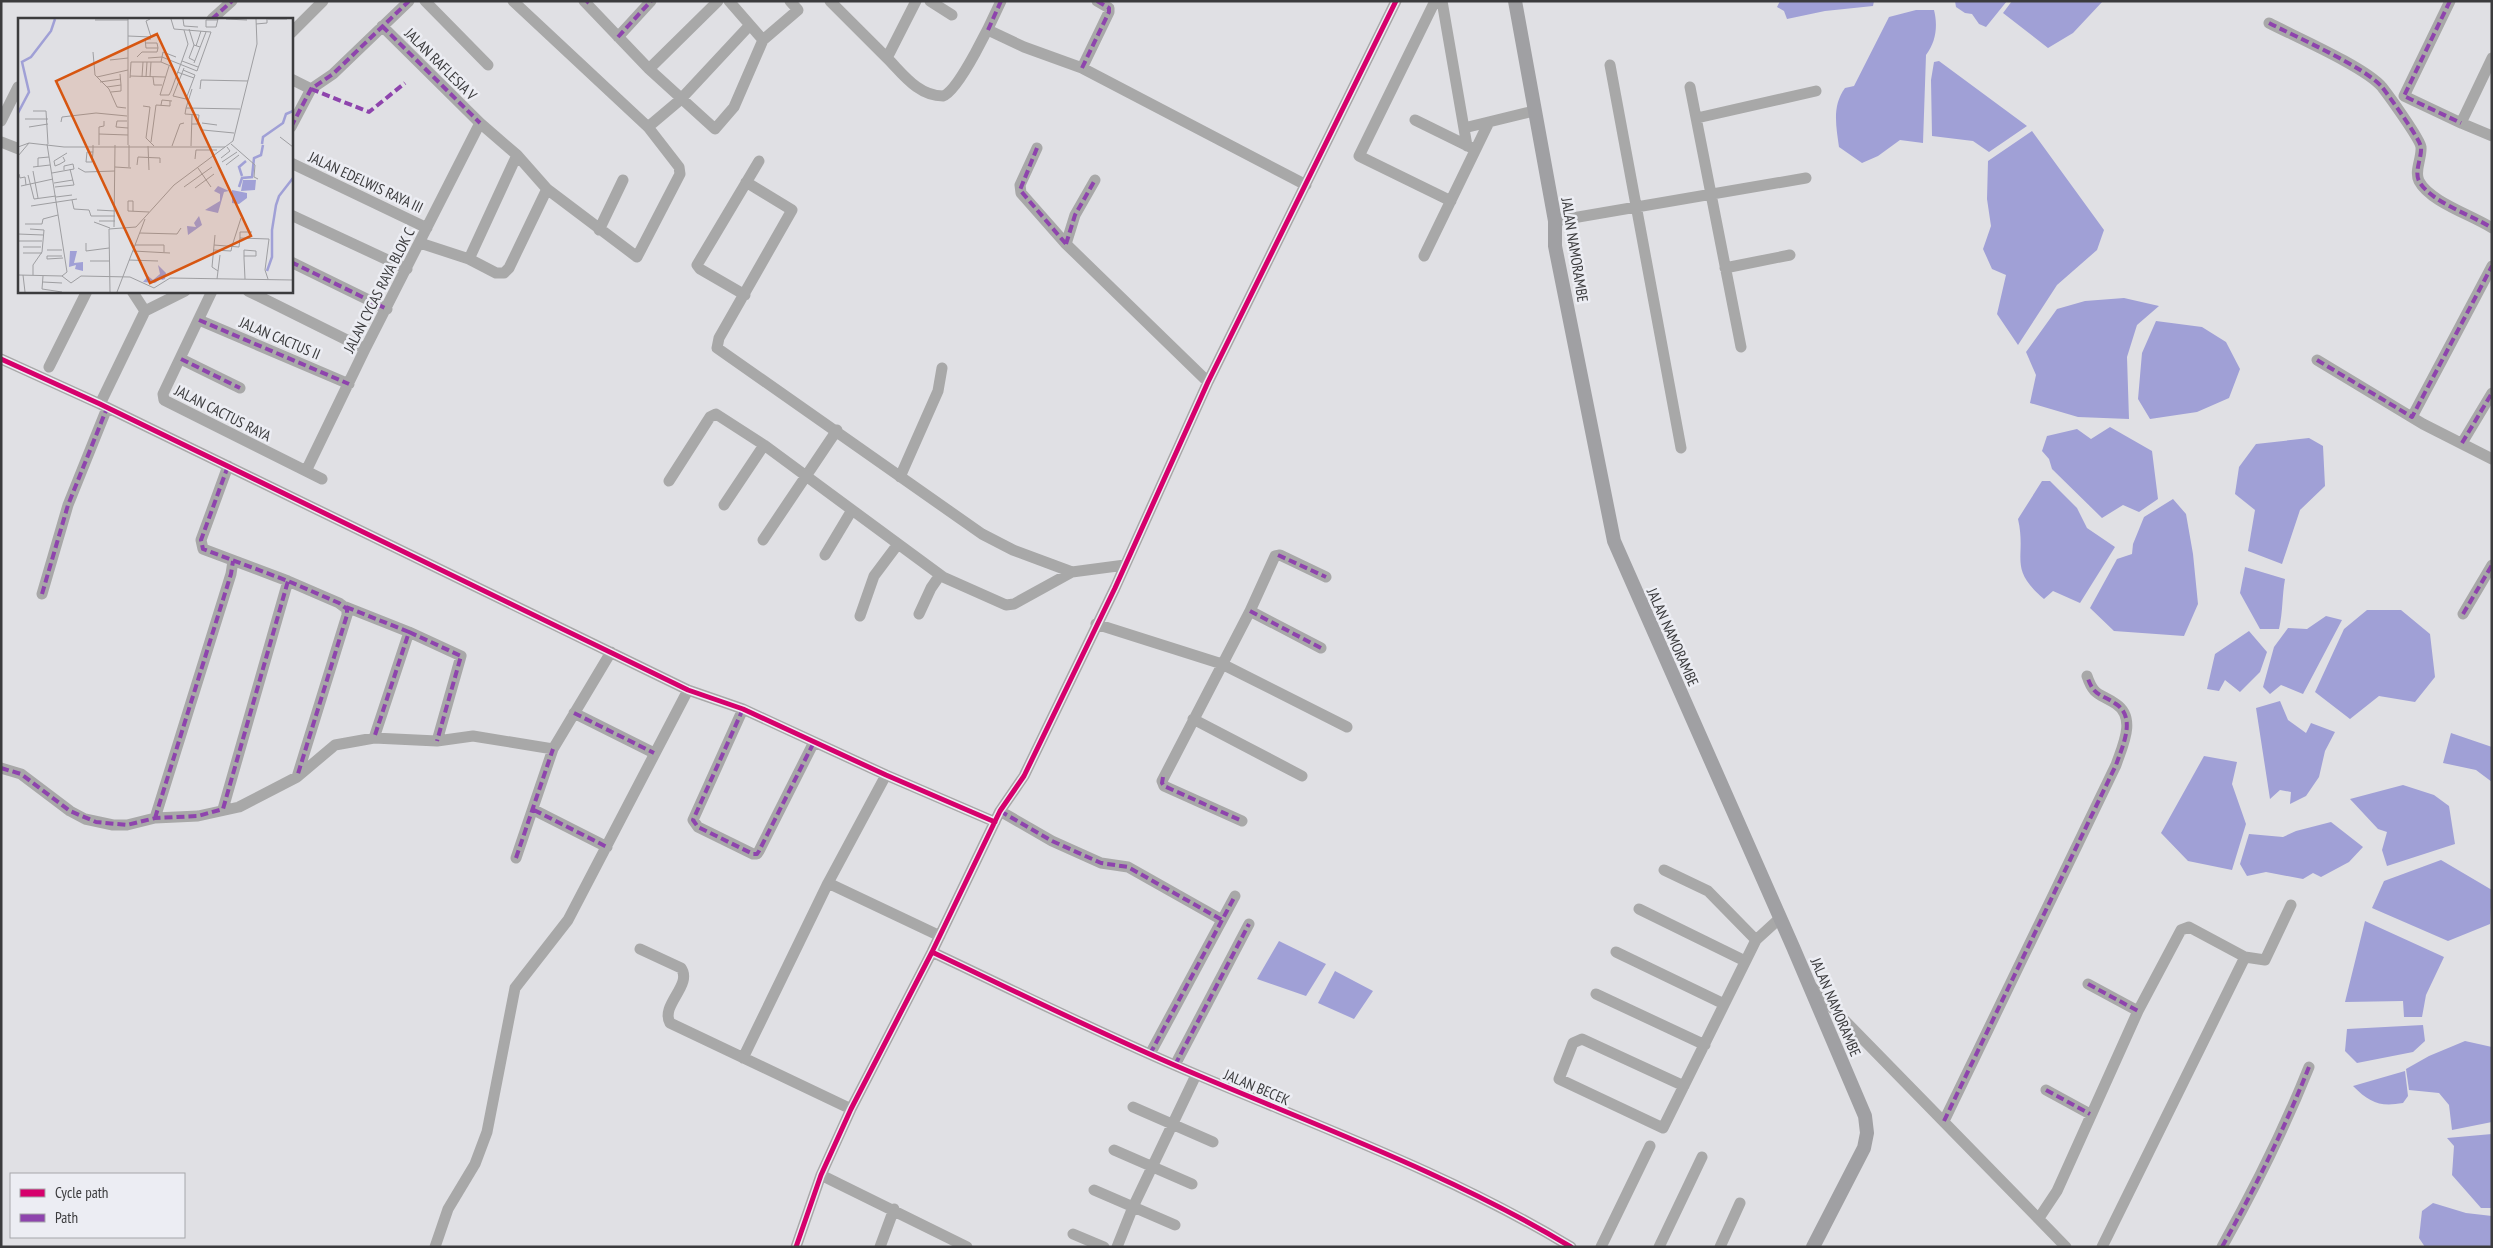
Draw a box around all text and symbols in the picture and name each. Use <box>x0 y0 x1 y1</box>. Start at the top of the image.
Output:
inset map <box>18 18 292 292</box>
street label: JALAN RAFLESIA V <box>400 23 481 104</box>
street label: JALAN EDELWIS RAYA III <box>305 147 426 217</box>
street label: JALAN NAMORAMBE <box>1557 196 1593 304</box>
street label: JALAN CYCAS RAYA BLOK C <box>339 224 419 357</box>
street label: JALAN CACTUS II <box>236 312 323 364</box>
street label: JALAN CACTUS RAYA <box>171 380 275 446</box>
street label: JALAN NAMORAMBE <box>1642 584 1703 689</box>
street label: JALAN NAMORAMBE <box>1806 954 1865 1059</box>
street label: JALAN BECEK <box>1220 1064 1293 1110</box>
legend <box>10 1173 185 1238</box>
text: Cycle path <box>55 1183 108 1202</box>
text: Path <box>55 1208 78 1227</box>

